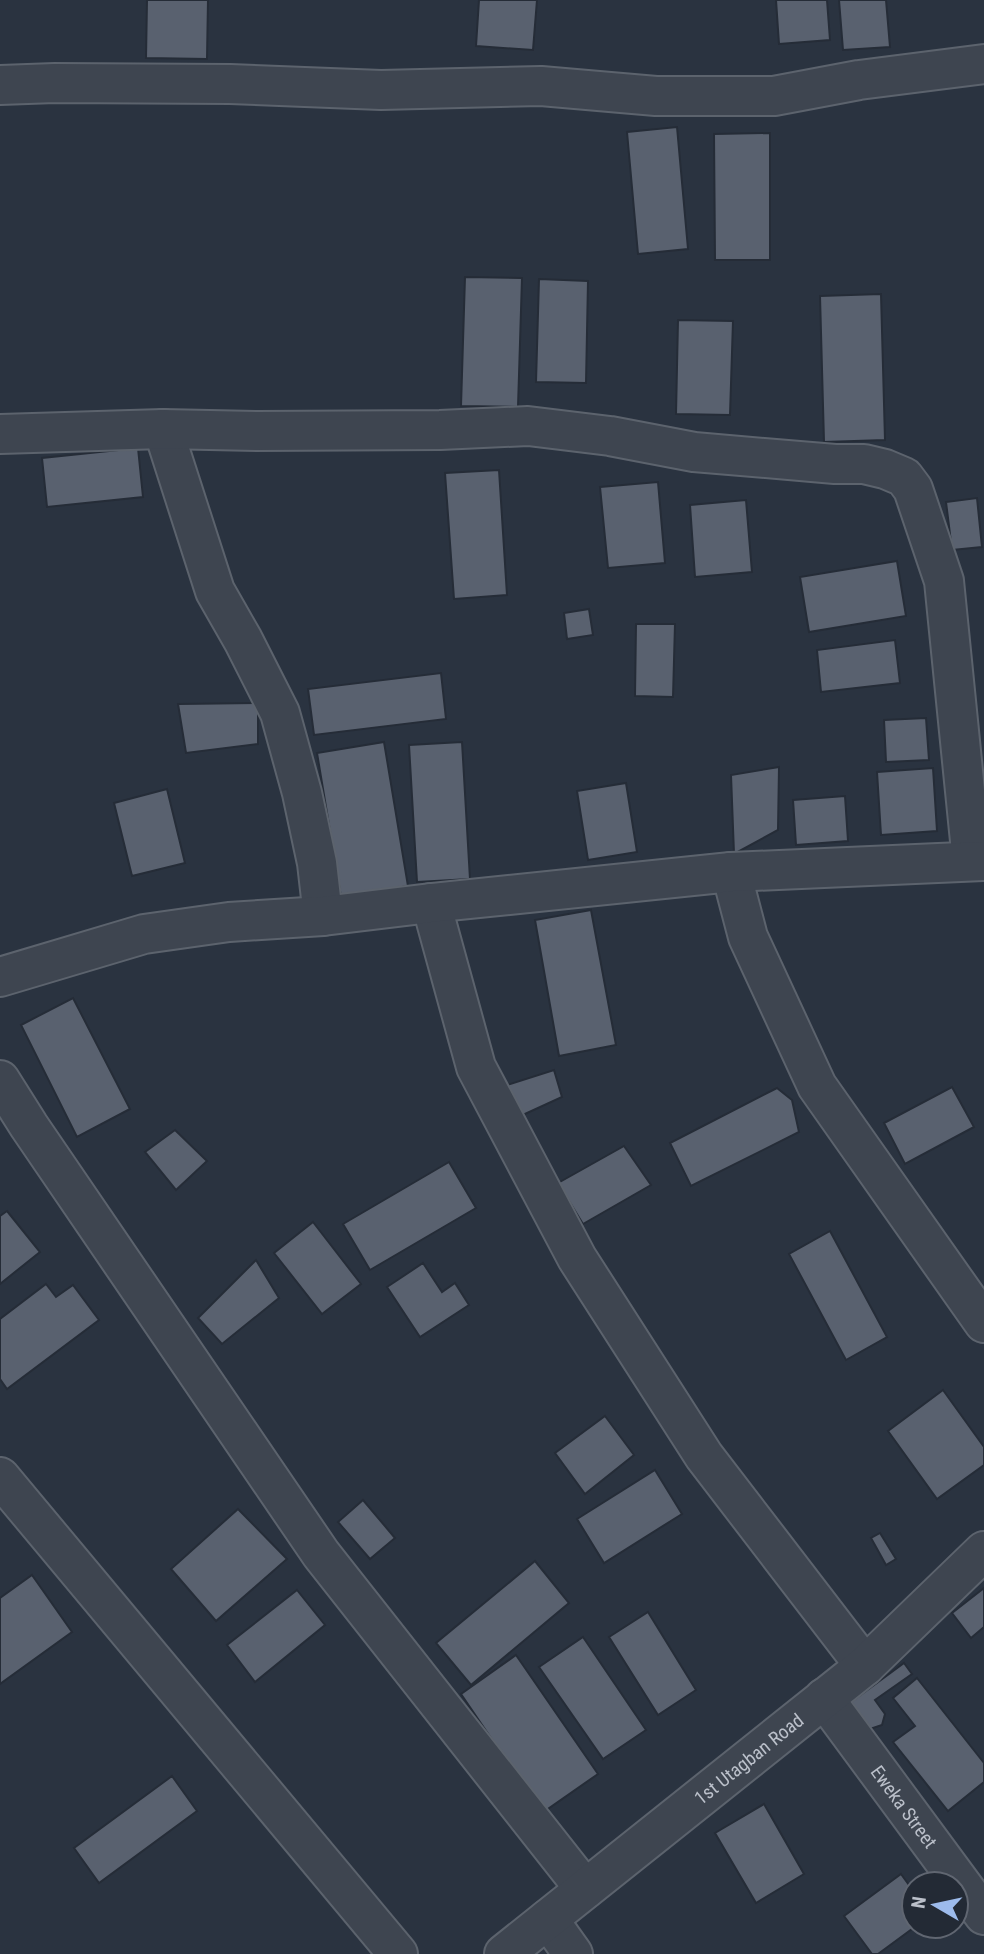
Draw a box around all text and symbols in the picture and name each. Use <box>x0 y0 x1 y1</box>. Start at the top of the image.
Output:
street label: 1st Utagban Road <box>690 1709 808 1810</box>
street label: Eweka Street <box>866 1761 942 1853</box>
north arrow <box>900 1870 970 1940</box>
text: N <box>906 1895 931 1910</box>

